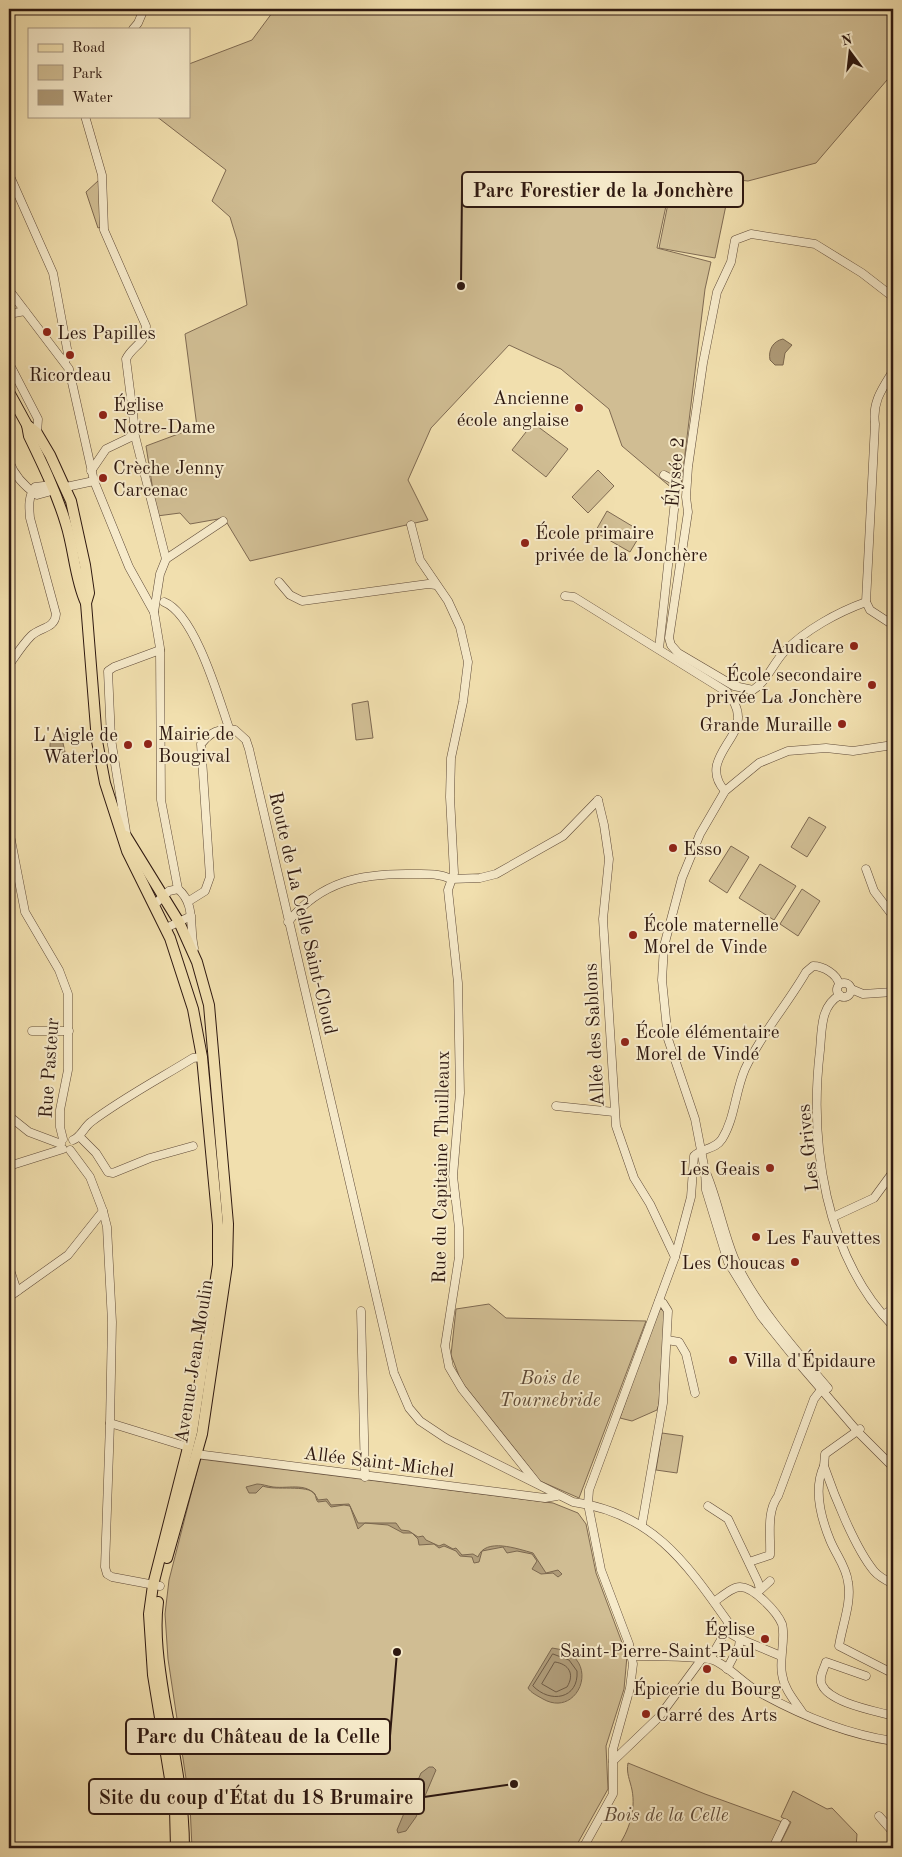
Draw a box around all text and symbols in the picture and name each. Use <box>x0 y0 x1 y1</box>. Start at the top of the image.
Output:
legend <box>28 28 190 118</box>
north arrow <box>824 28 874 78</box>
text: N <box>840 32 854 49</box>
text: Road <box>72 41 106 56</box>
text: Park <box>72 67 103 82</box>
text: Water <box>72 91 113 106</box>
callout: Parc Forestier de la Jonchère <box>462 172 743 207</box>
text: Parc Forestier de la Jonchère <box>472 182 734 202</box>
place label: Les Papilles <box>57 325 156 344</box>
marker: Les Papilles <box>41 326 53 338</box>
marker: Ricordeau <box>64 349 76 361</box>
place label: Ricordeau <box>29 367 111 386</box>
place label: Ancienne école anglaise <box>457 390 569 431</box>
place label: Église Notre-Dame <box>113 393 215 438</box>
marker: Ancienne école anglaise <box>573 402 585 414</box>
marker: Église Notre-Dame <box>97 409 109 421</box>
street label: Élysée 2 <box>660 436 689 508</box>
place label: Crèche Jenny Carcenac <box>113 460 225 501</box>
marker: Crèche Jenny Carcenac <box>97 472 109 484</box>
place label: École primaire privée de la Jonchère <box>535 521 707 566</box>
marker: École primaire privée de la Jonchère <box>519 537 531 549</box>
place label: Audicare <box>770 639 844 658</box>
marker: Audicare <box>848 640 860 652</box>
place label: École secondaire privée La Jonchère <box>706 663 862 708</box>
marker: École secondaire privée La Jonchère <box>866 679 878 691</box>
place label: Grande Muraille <box>700 717 832 736</box>
marker: Grande Muraille <box>836 718 848 730</box>
place label: Mairie de Bougival <box>158 726 234 767</box>
place label: L'Aigle de Waterloo <box>33 727 118 768</box>
marker: Mairie de Bougival <box>142 738 154 750</box>
marker: L'Aigle de Waterloo <box>122 739 134 751</box>
street label: Route de La Celle Saint-Cloud <box>264 790 339 1037</box>
place label: Esso <box>683 841 722 860</box>
marker: Esso <box>667 842 679 854</box>
place label: École maternelle Morel de Vinde <box>643 913 779 958</box>
marker: École maternelle Morel de Vinde <box>627 929 639 941</box>
street label: Allée des Sablons <box>582 963 609 1107</box>
street label: Rue Pasteur <box>37 1017 64 1119</box>
place label: École élémentaire Morel de Vindé <box>635 1020 779 1065</box>
marker: École élémentaire Morel de Vindé <box>619 1036 631 1048</box>
street label: Rue du Capitaine Thuilleaux <box>431 1050 454 1284</box>
street label: Les Grives <box>795 1103 824 1192</box>
place label: Les Geais <box>680 1161 760 1180</box>
marker: Les Geais <box>764 1162 776 1174</box>
place label: Les Fauvettes <box>766 1230 880 1249</box>
marker: Les Fauvettes <box>750 1231 762 1243</box>
place label: Les Choucas <box>681 1255 785 1274</box>
marker: Les Choucas <box>789 1256 801 1268</box>
street label: Avenue Jean Moulin <box>173 1278 218 1445</box>
place label: Villa d'Épidaure <box>743 1349 875 1372</box>
marker: Villa d'Épidaure <box>727 1354 739 1366</box>
park label: Bois de Tournebride <box>499 1370 601 1411</box>
street label: Allée Saint-Michel <box>302 1445 455 1482</box>
place label: Église Saint-Pierre-Saint-Paul <box>560 1617 755 1662</box>
marker: Église Saint-Pierre-Saint-Paul <box>759 1633 771 1645</box>
marker: Épicerie du Bourg <box>701 1663 713 1675</box>
place label: Épicerie du Bourg <box>633 1677 782 1700</box>
place label: Carré des Arts <box>656 1707 777 1726</box>
marker: Carré des Arts <box>640 1708 652 1720</box>
callout: Parc du Château de la Celle <box>126 1719 390 1754</box>
text: Parc du Château de la Celle <box>136 1728 380 1748</box>
callout: Site du coup d'État du 18 Brumaire <box>89 1779 424 1814</box>
text: Site du coup d'État du 18 Brumaire <box>99 1784 413 1809</box>
park label: Bois de la Celle <box>602 1807 729 1826</box>

